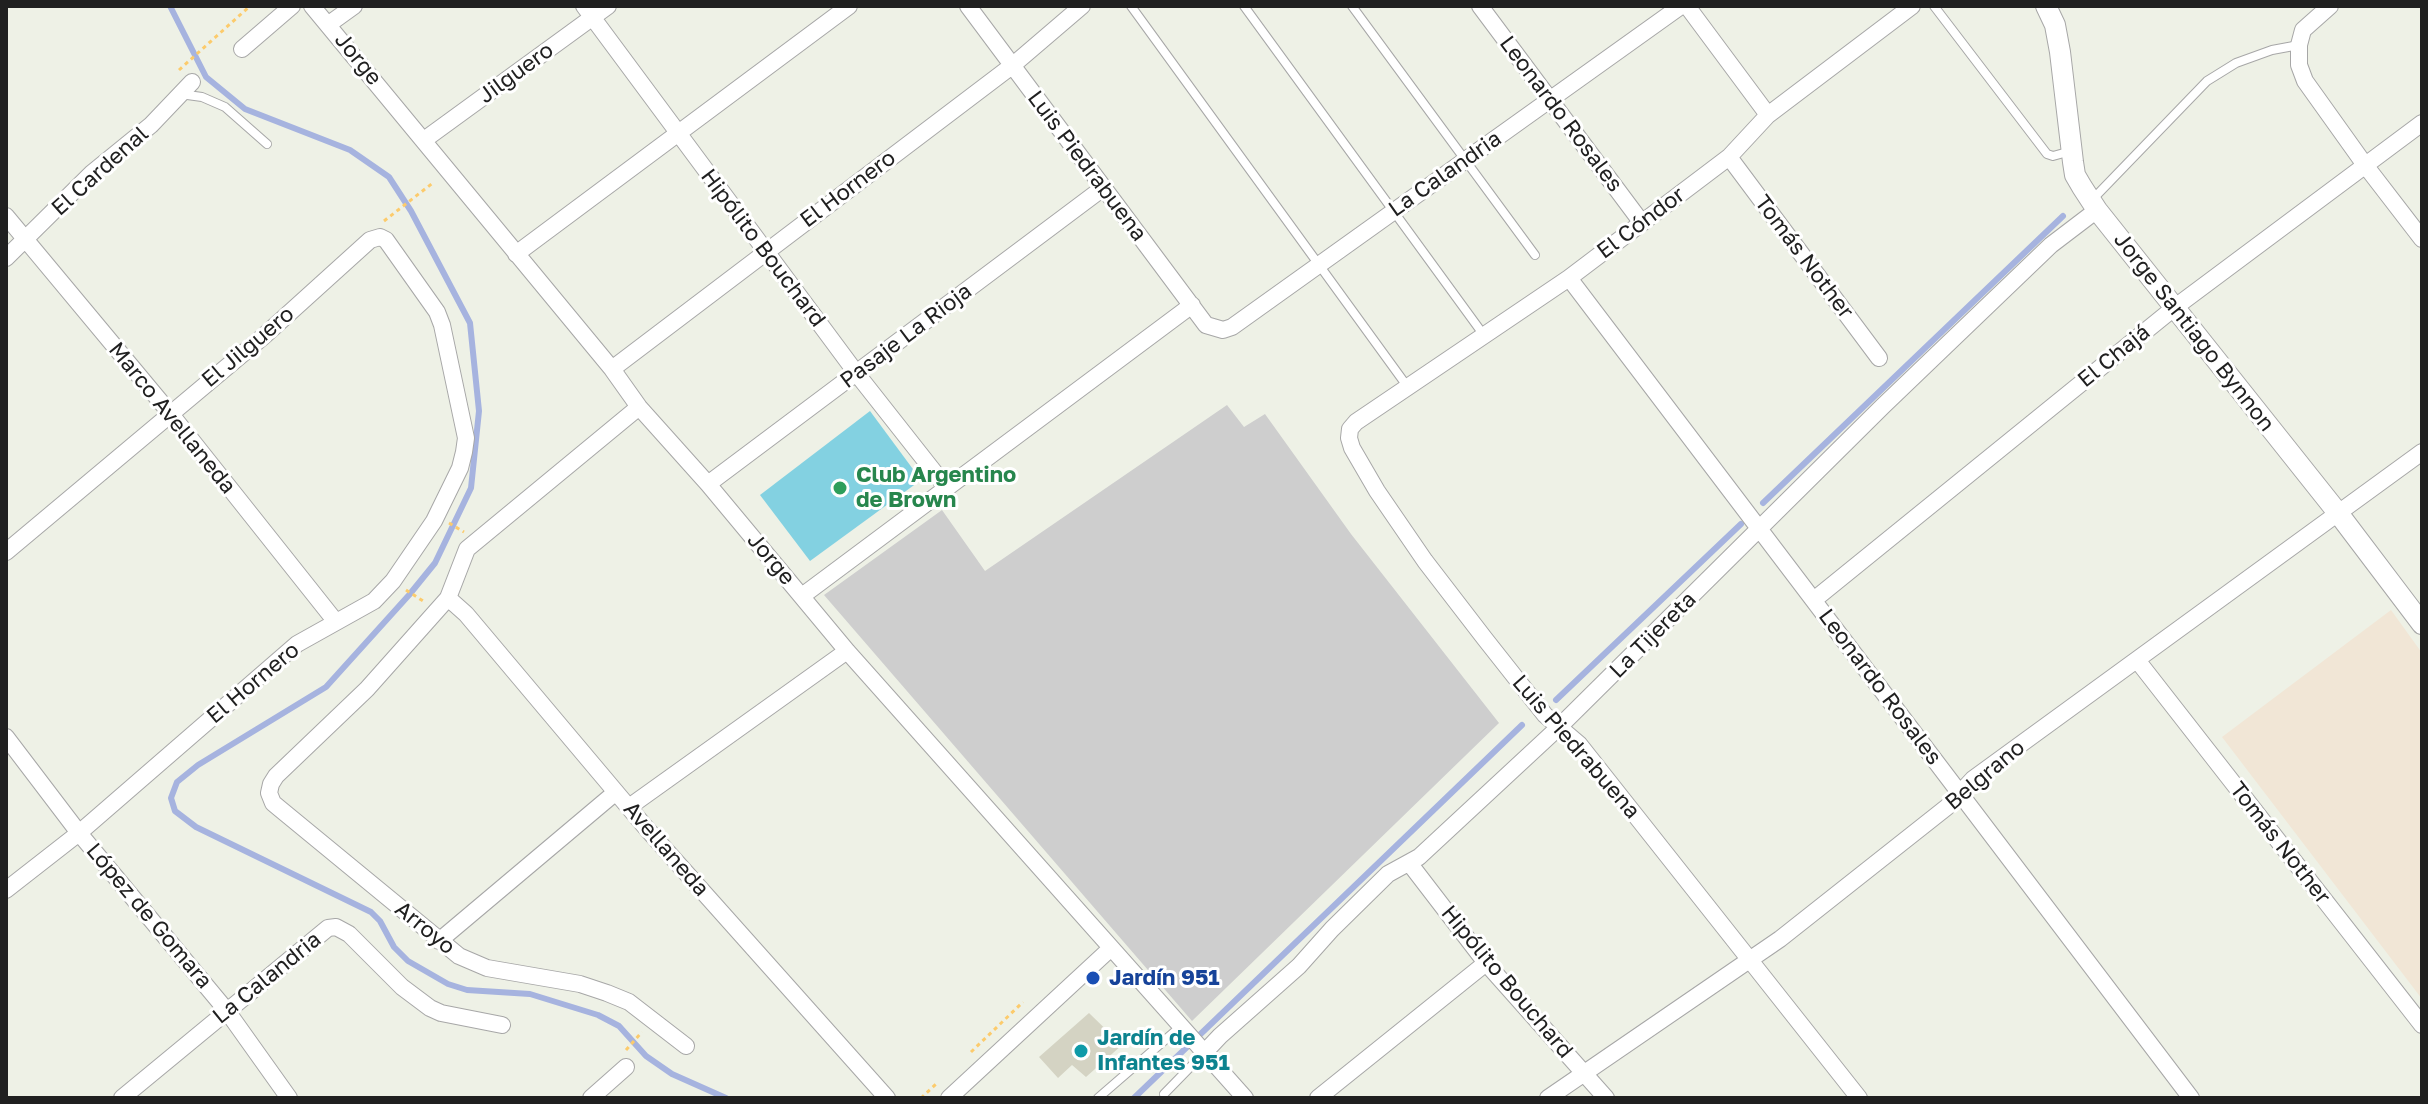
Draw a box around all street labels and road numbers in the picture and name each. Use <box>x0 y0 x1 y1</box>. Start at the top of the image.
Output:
street label: Jorge <box>329 27 387 91</box>
street label: Leonardo Rosales <box>1494 31 1628 197</box>
street label: Jilguero <box>473 37 559 109</box>
street label: Luis Piedrabuena <box>1022 86 1152 246</box>
street label: El Cardenal <box>46 121 154 221</box>
street label: La Calandria <box>1384 125 1506 223</box>
street label: El Hornero <box>795 145 901 233</box>
street label: Hipólito Bouchard <box>695 164 831 332</box>
street label: El Cóndor <box>1592 181 1690 265</box>
street label: Tomás Nother <box>1749 190 1859 324</box>
street label: Jorge Santiago Bynnon <box>2108 227 2280 437</box>
street label: Pasaje La Rioja <box>835 278 977 394</box>
street label: El Jilguero <box>197 301 299 393</box>
street label: El Chajá <box>2073 319 2155 393</box>
street label: Marco Avellaneda <box>103 337 241 499</box>
street label: Jorge <box>742 528 800 590</box>
street label: La Tijereta <box>1604 586 1702 684</box>
street label: Leonardo Rosales <box>1813 604 1947 770</box>
street label: El Hornero <box>201 637 305 729</box>
street label: Luis Piedrabuena <box>1507 670 1645 824</box>
street label: Belgrano <box>1940 734 2030 816</box>
street label: Tomás Nother <box>2224 777 2336 909</box>
street label: Avellaneda <box>618 796 714 902</box>
street label: López de Gomara <box>80 838 218 994</box>
street label: Arroyo <box>390 896 460 960</box>
street label: Hipólito Bouchard <box>1436 900 1578 1064</box>
street label: La Calandria <box>208 926 326 1030</box>

